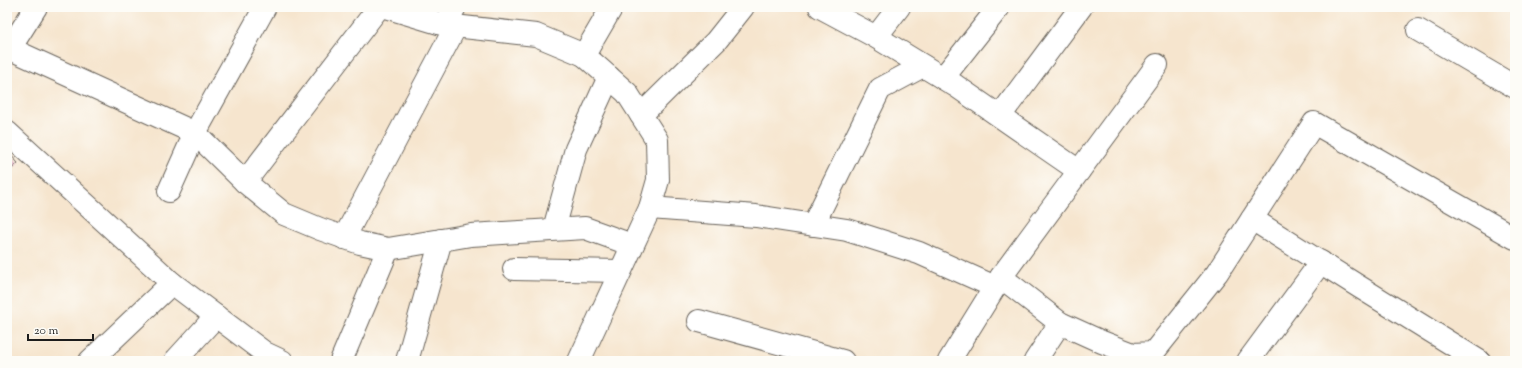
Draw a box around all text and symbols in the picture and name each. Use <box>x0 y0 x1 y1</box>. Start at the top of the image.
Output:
scale bar <box>28 316 93 342</box>
text: 20 m <box>34 322 59 340</box>

